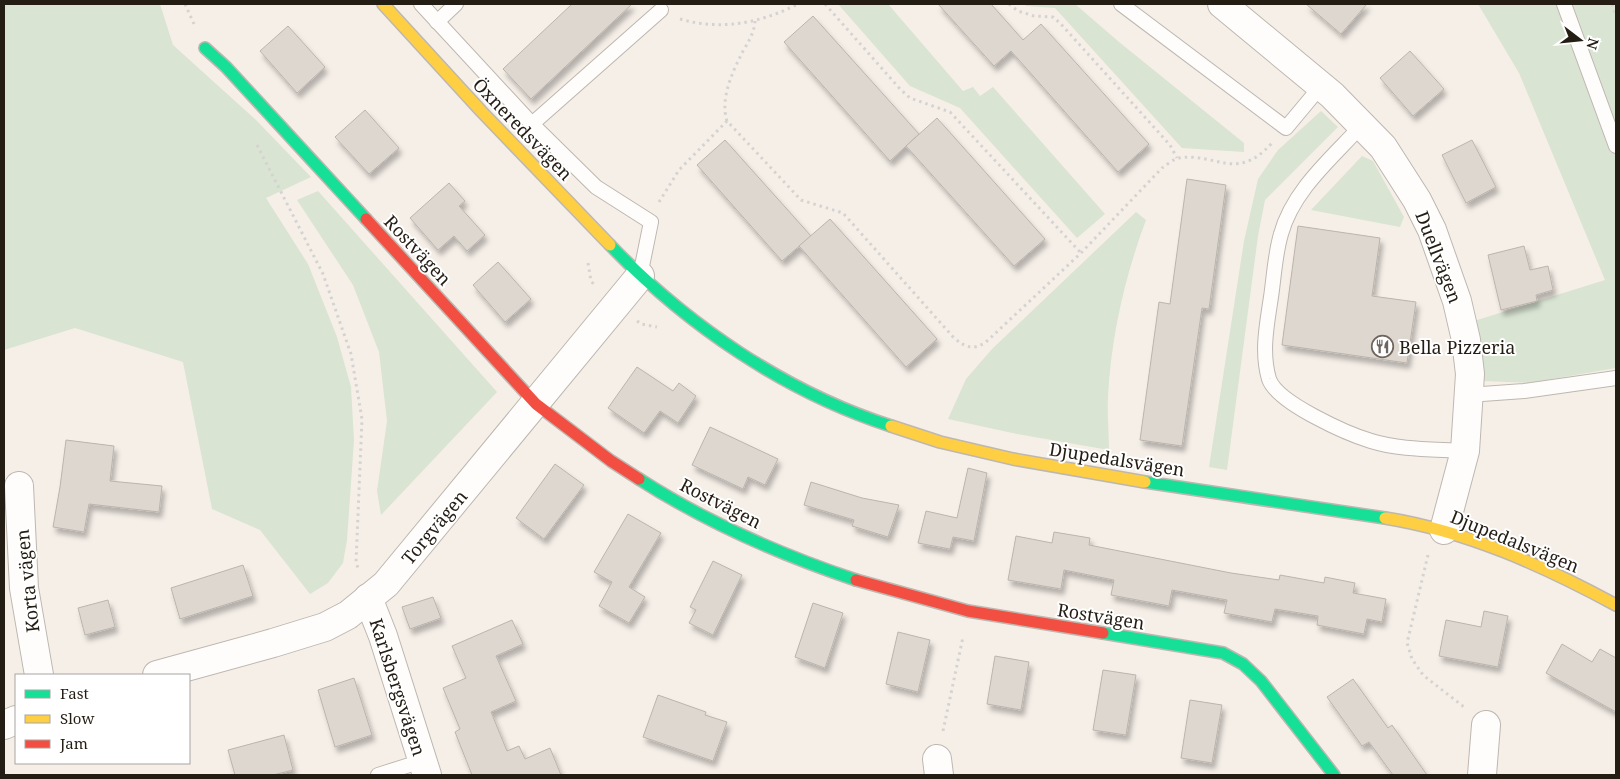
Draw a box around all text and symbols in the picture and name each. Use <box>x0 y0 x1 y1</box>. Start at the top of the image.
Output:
north arrow <box>1555 15 1605 65</box>
text: N <box>1582 36 1604 52</box>
street label: Öxneredsvägen <box>468 73 578 186</box>
street label: Duellvägen <box>1410 208 1468 307</box>
street label: Rostvägen <box>379 210 457 291</box>
restaurant icon: Bella Pizzeria <box>1371 335 1395 359</box>
place label: Bella Pizzeria <box>1399 335 1515 359</box>
street label: Djupedalsvägen <box>1047 436 1187 482</box>
street label: Rostvägen <box>676 472 766 534</box>
street label: Torgvägen <box>396 484 472 569</box>
street label: Djupedalsvägen <box>1447 504 1583 578</box>
street label: Korta vägen <box>10 528 44 634</box>
street label: Rostvägen <box>1056 597 1147 635</box>
street label: Karlsbergsvägen <box>364 615 432 759</box>
legend <box>15 674 190 764</box>
text: Fast <box>60 683 89 703</box>
text: Slow <box>60 708 94 728</box>
text: Jam <box>59 733 88 753</box>

